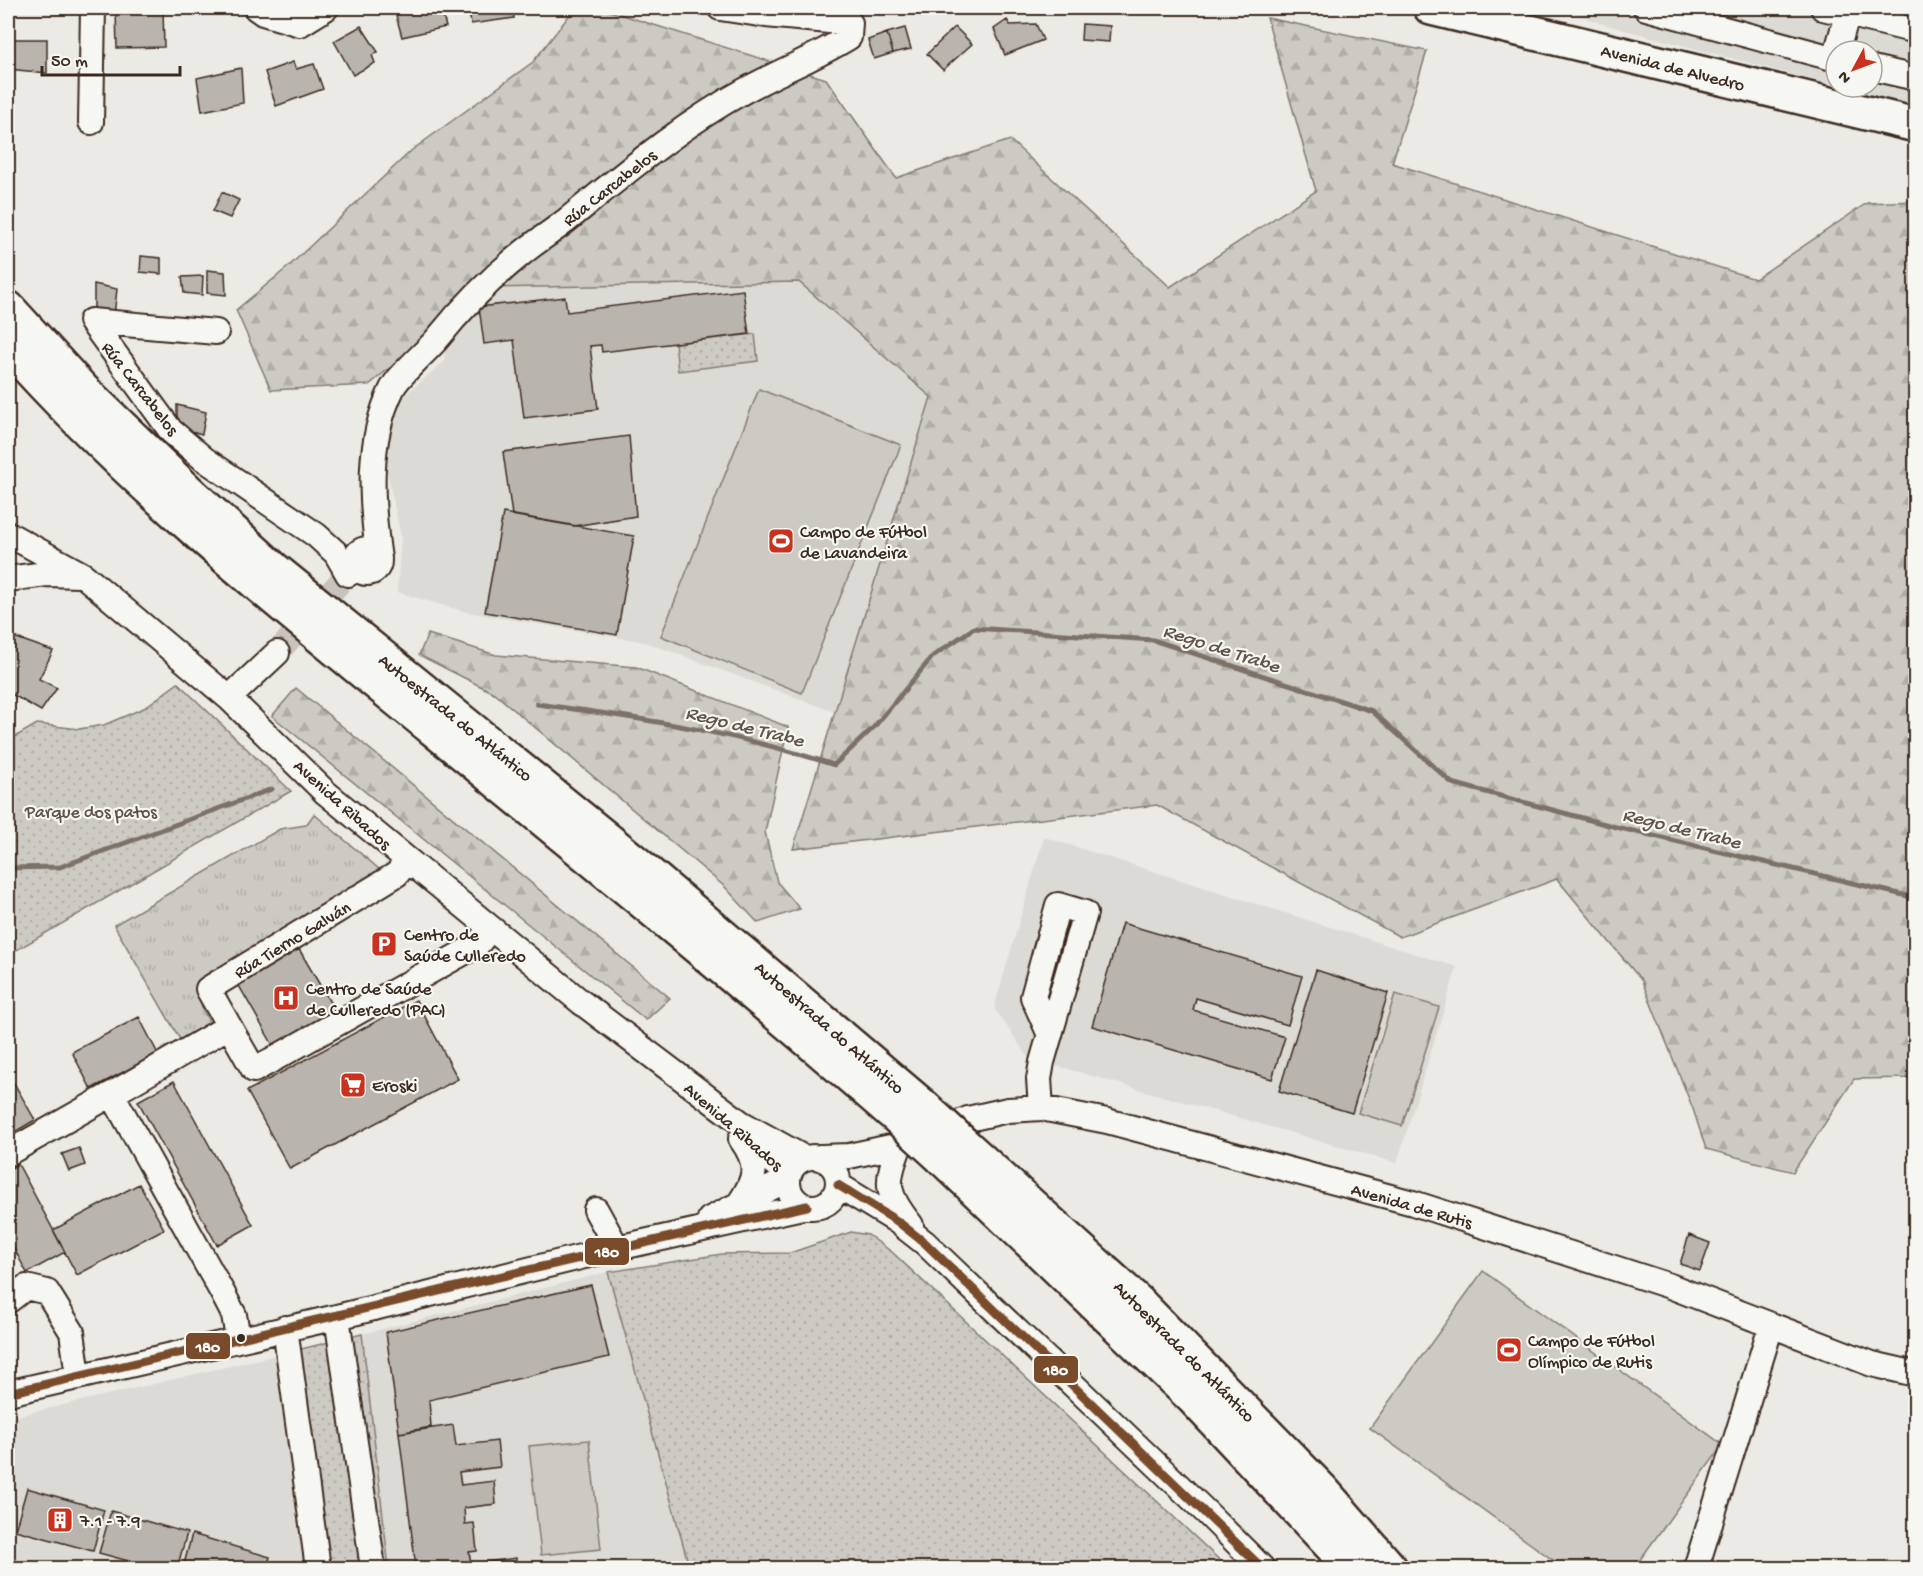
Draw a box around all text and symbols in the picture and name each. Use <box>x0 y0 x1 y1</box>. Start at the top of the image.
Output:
scale bar <box>42 39 180 77</box>
north arrow <box>1824 39 1884 99</box>
street label: Avenida de Alvedro <box>1598 41 1746 97</box>
text: 50 m <box>51 52 88 73</box>
text: N <box>1834 66 1856 87</box>
street label: Rúa Carcabelos <box>560 145 663 232</box>
street label: Rúa Carcabelos <box>96 339 183 442</box>
place label: Campo de Fútbol de Lavandeira <box>800 523 927 565</box>
sports icon: Campo de Fútbol de Lavandeira <box>766 526 796 556</box>
water label: Rego de Trabe <box>1160 621 1283 680</box>
street label: Autoestrada do Atlántico <box>373 651 535 787</box>
water label: Rego de Trabe <box>683 703 806 754</box>
street label: Avenida Ribados <box>288 756 396 856</box>
park label: Parque dos patos <box>24 803 158 824</box>
water label: Rego de Trabe <box>1620 805 1743 856</box>
street label: Rúa Tierno Galván <box>231 898 356 984</box>
place label: Centro de Saúde Culleredo <box>404 926 526 968</box>
parking icon: Centro de Saúde Culleredo <box>369 929 399 959</box>
street label: Autoestrada do Atlántico <box>749 958 908 1100</box>
place label: Centro de Saúde de Culleredo (PAC) <box>306 980 446 1022</box>
hospital icon: Centro de Saúde de Culleredo (PAC) <box>271 983 301 1013</box>
supermarket icon: Eroski <box>338 1070 368 1100</box>
place label: Eroski <box>372 1077 418 1098</box>
street label: Avenida Ribados <box>679 1079 787 1178</box>
street label: Avenida de Rutis <box>1348 1180 1476 1235</box>
line badge: 180 <box>584 1237 630 1266</box>
text: 180 <box>594 1245 619 1264</box>
street label: Autoestrada do Atlántico <box>1108 1278 1258 1428</box>
line badge: 180 <box>185 1332 231 1360</box>
unlabelled marker <box>235 1332 247 1344</box>
place label: Campo de Fútbol Olímpico de Rutis <box>1528 1332 1655 1374</box>
sports icon: Campo de Fútbol Olímpico de Rutis <box>1494 1335 1524 1365</box>
text: 180 <box>195 1340 220 1359</box>
line badge: 180 <box>1033 1355 1079 1384</box>
text: 180 <box>1043 1363 1068 1382</box>
building icon: 7.1 - 7.9 <box>45 1505 75 1535</box>
place label: 7.1 - 7.9 <box>79 1512 141 1533</box>

